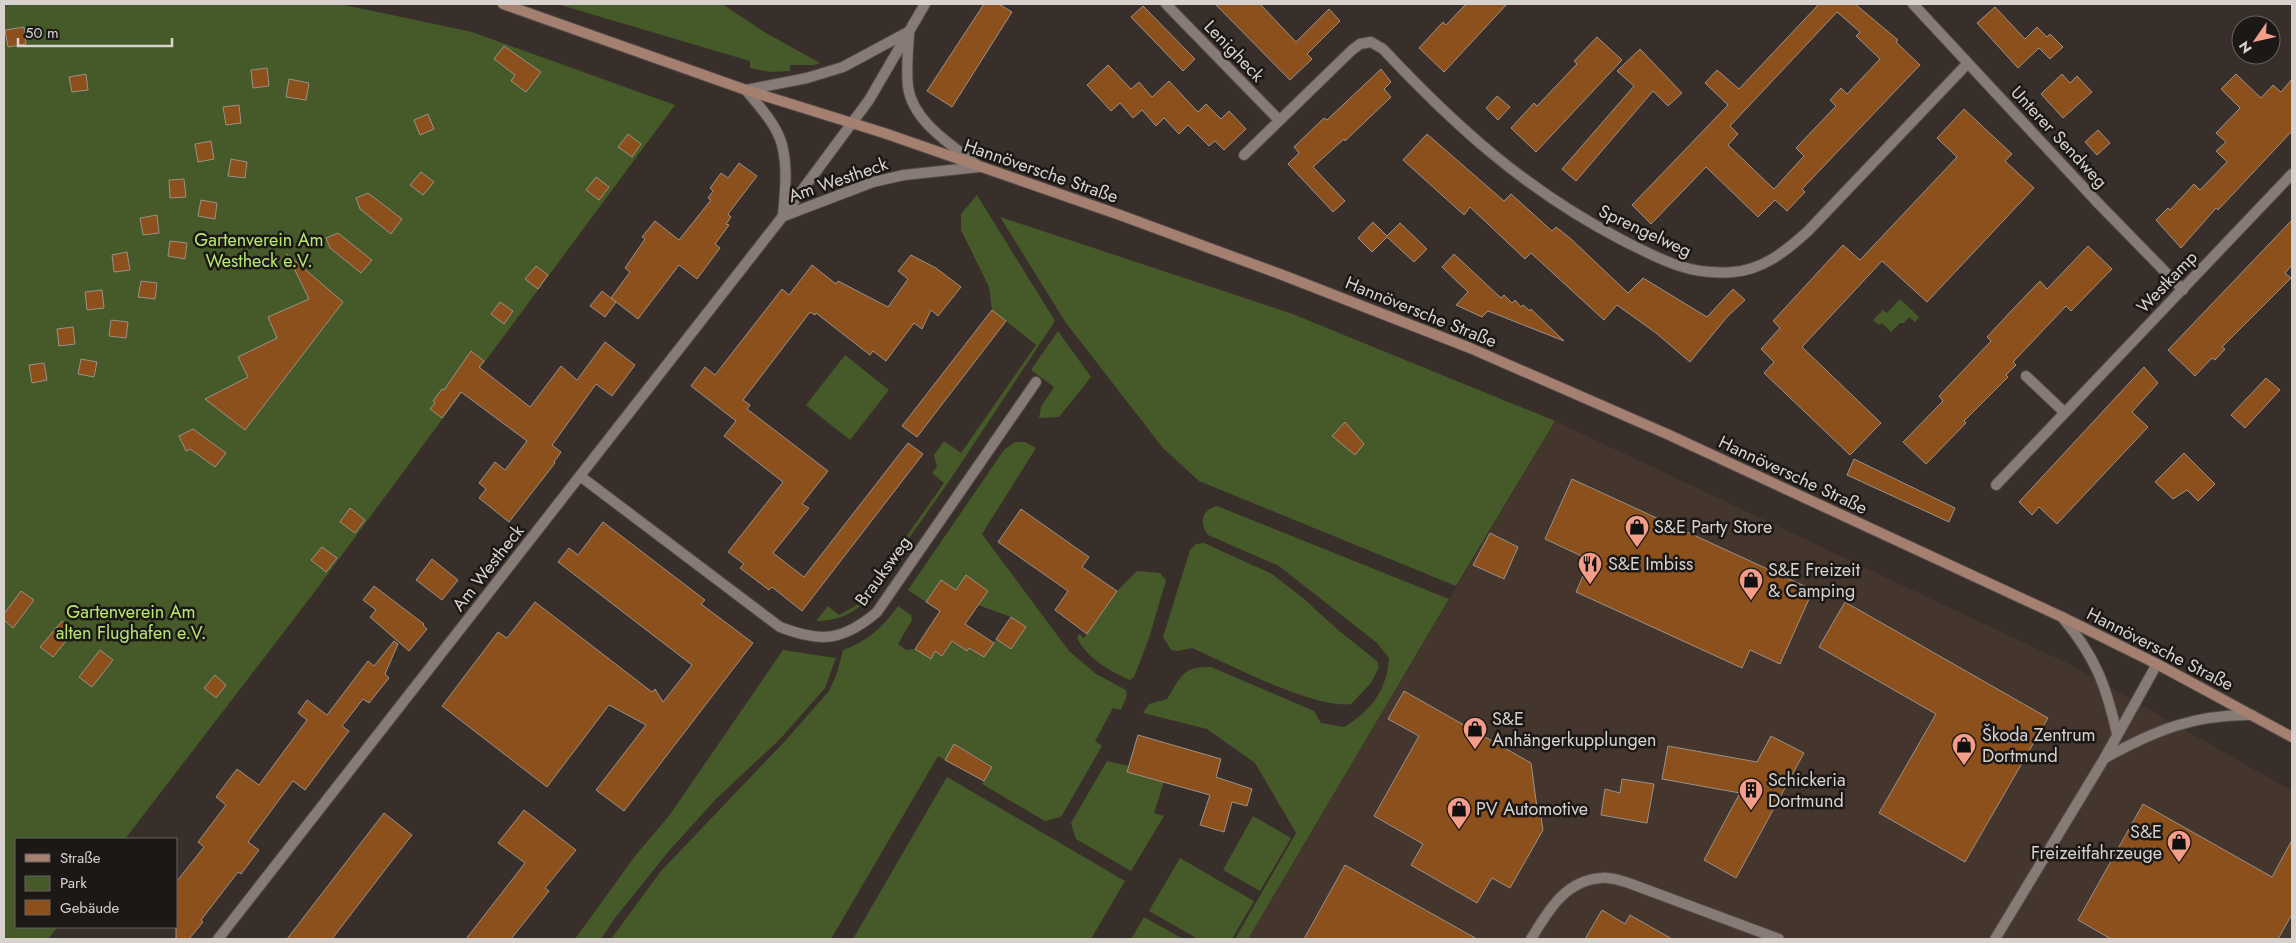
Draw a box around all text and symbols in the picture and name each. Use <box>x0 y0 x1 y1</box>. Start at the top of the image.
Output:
street label: Lenigheck <box>1198 14 1270 88</box>
scale bar <box>18 15 171 47</box>
north arrow <box>2231 15 2281 65</box>
text: 50 m <box>25 22 59 44</box>
text: N <box>2234 37 2257 57</box>
street label: Unterer Sendweg <box>2005 80 2113 194</box>
street label: Hannöversche Straße <box>960 132 1122 210</box>
street label: Am Westheck <box>785 151 891 209</box>
street label: Sprengelweg <box>1594 198 1696 264</box>
park label: Gartenverein Am Westheck e.V. <box>194 227 324 274</box>
street label: Westkamp <box>2131 245 2203 319</box>
street label: Hannöversche Straße <box>1341 270 1501 354</box>
street label: Hannöversche Straße <box>1714 429 1872 521</box>
shop icon: S&E Party Store <box>1624 514 1650 548</box>
place label: S&E Party Store <box>1654 514 1772 540</box>
street label: Am Westheck <box>446 519 530 617</box>
street label: Brauksweg <box>849 531 917 611</box>
restaurant icon: S&E Imbiss <box>1577 551 1603 585</box>
place label: S&E Imbiss <box>1608 551 1693 577</box>
place label: S&E Freizeit & Camping <box>1768 557 1861 604</box>
shop icon: S&E Freizeit & Camping <box>1738 567 1764 601</box>
park label: Gartenverein Am alten Flughafen e.V. <box>56 599 206 646</box>
street label: Hannöversche Straße <box>2082 601 2238 697</box>
place label: S&E Anhängerkupplungen <box>1492 706 1656 753</box>
shop icon: S&E Anhängerkupplungen <box>1462 716 1488 750</box>
place label: Škoda Zentrum Dortmund <box>1982 722 2096 769</box>
shop icon: Škoda Zentrum Dortmund <box>1951 732 1977 766</box>
place label: Schickeria Dortmund <box>1768 767 1846 814</box>
building icon: Schickeria Dortmund <box>1738 777 1764 811</box>
shop icon: PV Automotive <box>1446 796 1472 830</box>
place label: PV Automotive <box>1476 796 1588 822</box>
place label: S&E Freizeitfahrzeuge <box>2031 819 2162 866</box>
shop icon: S&E Freizeitfahrzeuge <box>2166 829 2192 863</box>
legend <box>15 838 178 928</box>
text: Straße <box>60 847 101 869</box>
text: Park <box>60 872 87 894</box>
text: Gebäude <box>60 897 120 919</box>

